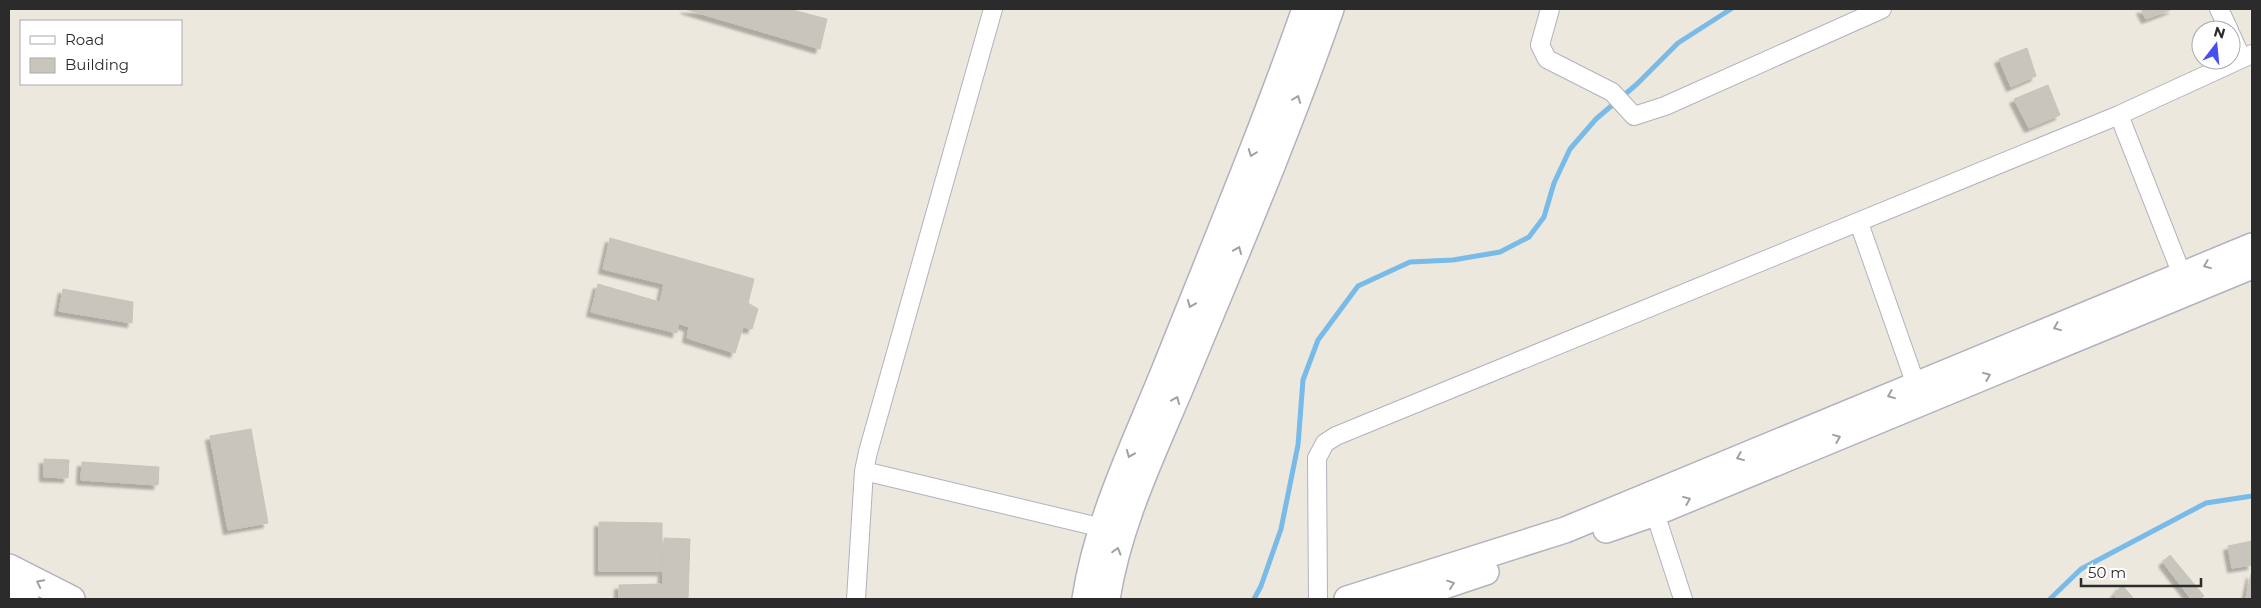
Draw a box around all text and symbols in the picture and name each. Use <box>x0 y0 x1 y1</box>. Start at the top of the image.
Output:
legend <box>20 20 182 85</box>
north arrow <box>2191 20 2241 70</box>
text: N <box>2212 22 2228 43</box>
text: Road <box>65 30 104 49</box>
text: Building <box>65 55 129 74</box>
one-way arrow <box>1291 95 1301 103</box>
one-way arrow <box>1248 148 1258 157</box>
one-way arrow <box>1231 246 1242 255</box>
one-way arrow <box>2203 258 2212 269</box>
one-way arrow <box>1187 299 1198 308</box>
one-way arrow <box>2053 320 2062 331</box>
one-way arrow <box>1982 371 1991 382</box>
one-way arrow <box>1887 389 1895 399</box>
one-way arrow <box>1169 396 1180 405</box>
one-way arrow <box>1832 433 1841 444</box>
one-way arrow <box>1126 449 1136 458</box>
one-way arrow <box>1736 451 1745 462</box>
one-way arrow <box>1682 495 1691 506</box>
one-way arrow <box>1111 548 1121 556</box>
scale bar <box>2081 556 2201 588</box>
text: 50 m <box>2088 563 2126 582</box>
one-way arrow <box>36 579 45 589</box>
one-way arrow <box>1447 580 1455 590</box>

